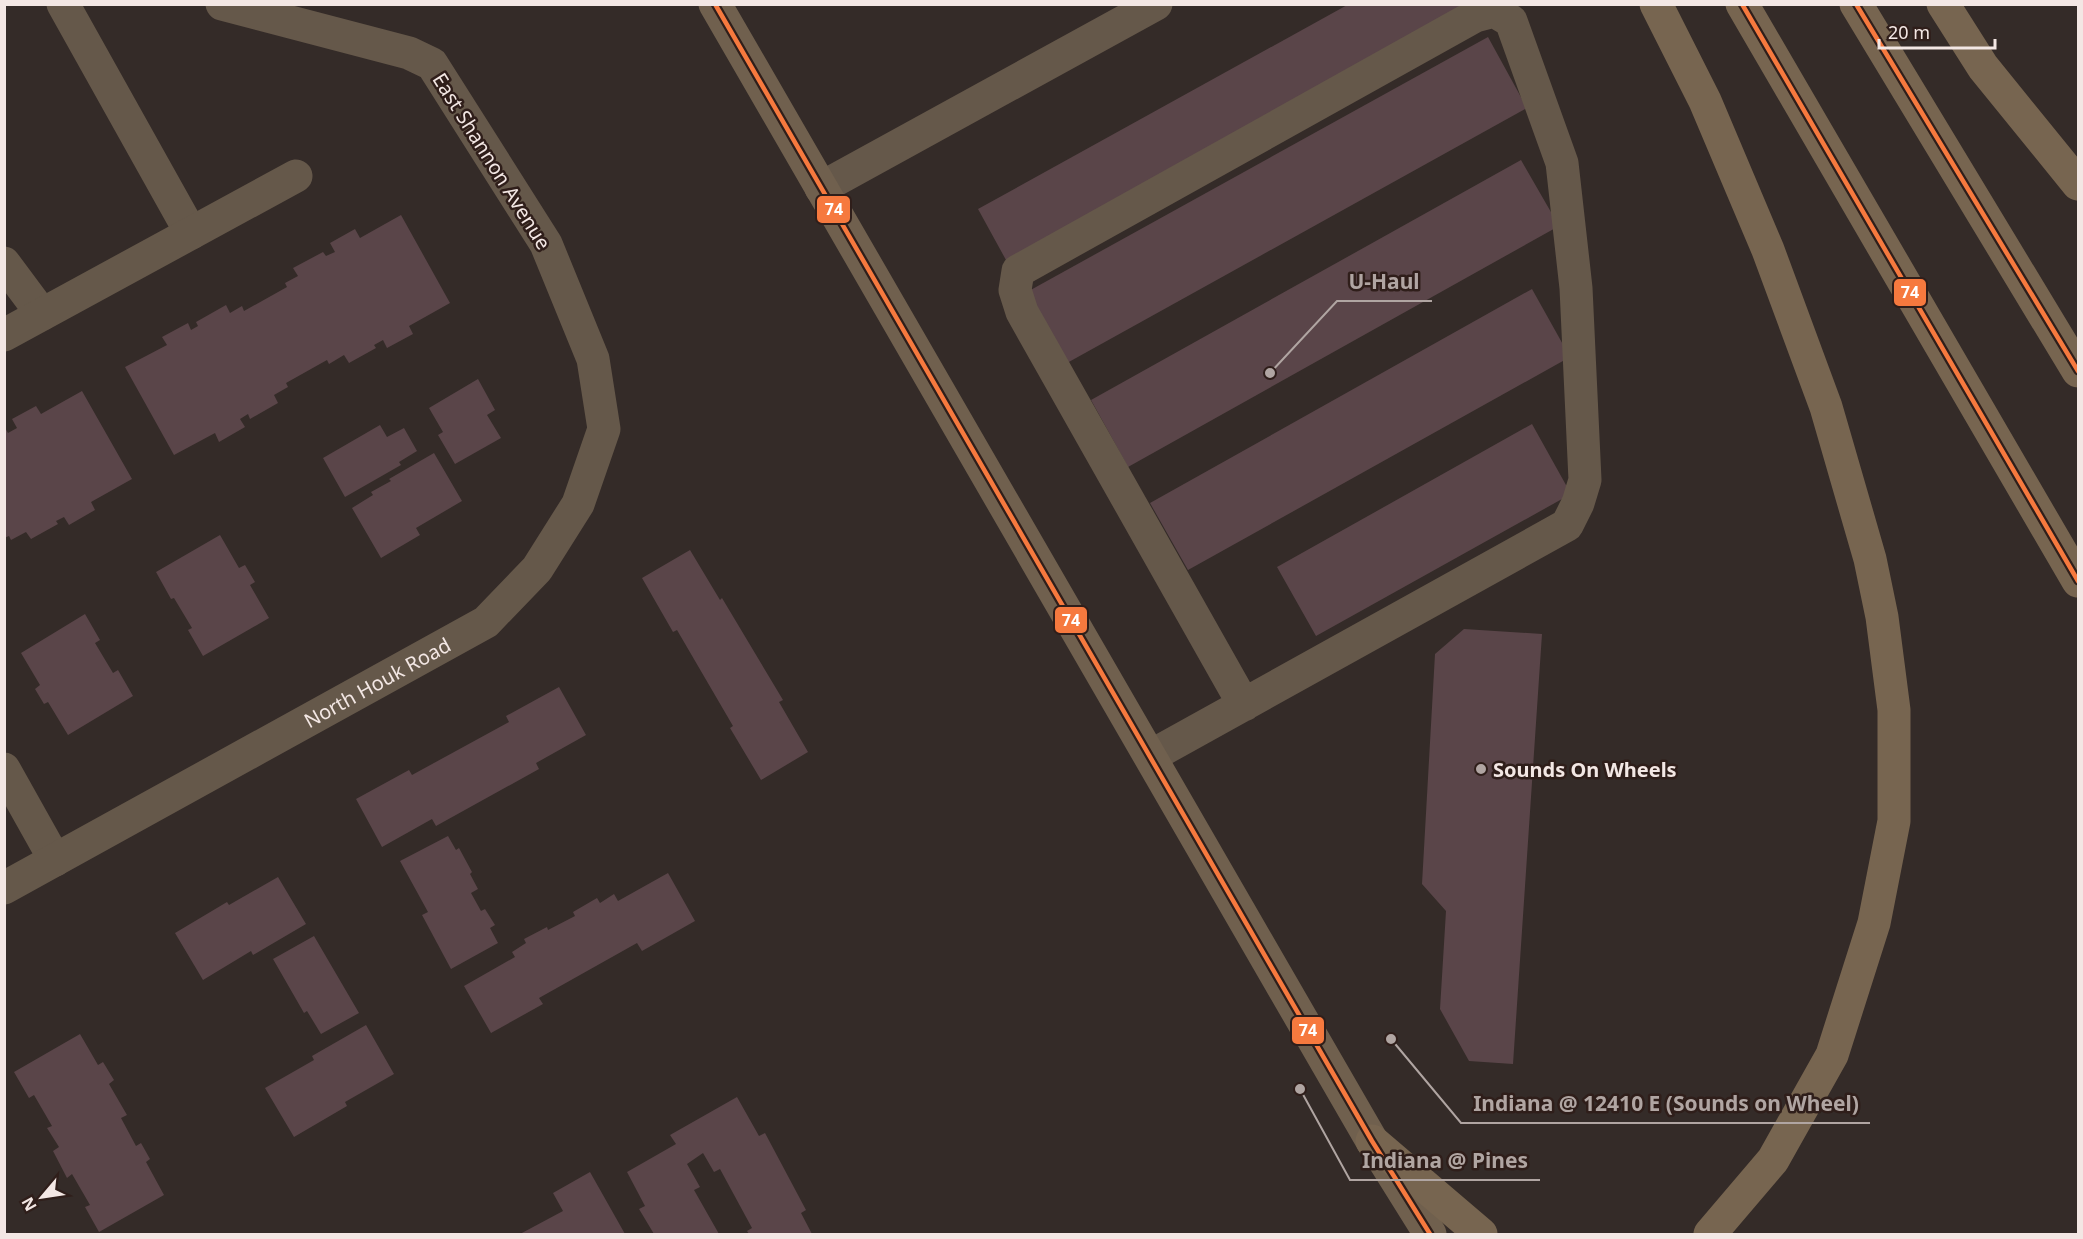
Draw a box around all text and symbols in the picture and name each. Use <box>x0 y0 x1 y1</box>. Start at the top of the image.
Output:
scale bar <box>1879 12 1994 50</box>
text: 20 m <box>1888 20 1930 44</box>
street label: East Shannon Avenue <box>427 68 557 254</box>
line badge: 74 <box>816 195 851 224</box>
text: 74 <box>825 198 843 220</box>
callout: U-Haul <box>1337 262 1432 301</box>
text: U-Haul <box>1348 267 1420 295</box>
line badge: 74 <box>1893 278 1927 307</box>
text: 74 <box>1901 281 1919 303</box>
line badge: 74 <box>1054 606 1088 634</box>
text: 74 <box>1062 609 1080 631</box>
street label: North Houk Road <box>299 631 455 734</box>
place label: Sounds On Wheels <box>1493 756 1677 783</box>
marker: Sounds On Wheels <box>1474 762 1488 776</box>
line badge: 74 <box>1291 1016 1325 1045</box>
text: 74 <box>1299 1019 1317 1041</box>
callout: Indiana @ 12410 E (Sounds on Wheel) <box>1461 1084 1870 1123</box>
text: Indiana @ 12410 E (Sounds on Wheel) <box>1473 1089 1859 1117</box>
callout: Indiana @ Pines <box>1350 1141 1540 1180</box>
text: Indiana @ Pines <box>1362 1146 1528 1174</box>
north arrow <box>12 1167 72 1227</box>
text: N <box>16 1193 42 1215</box>

